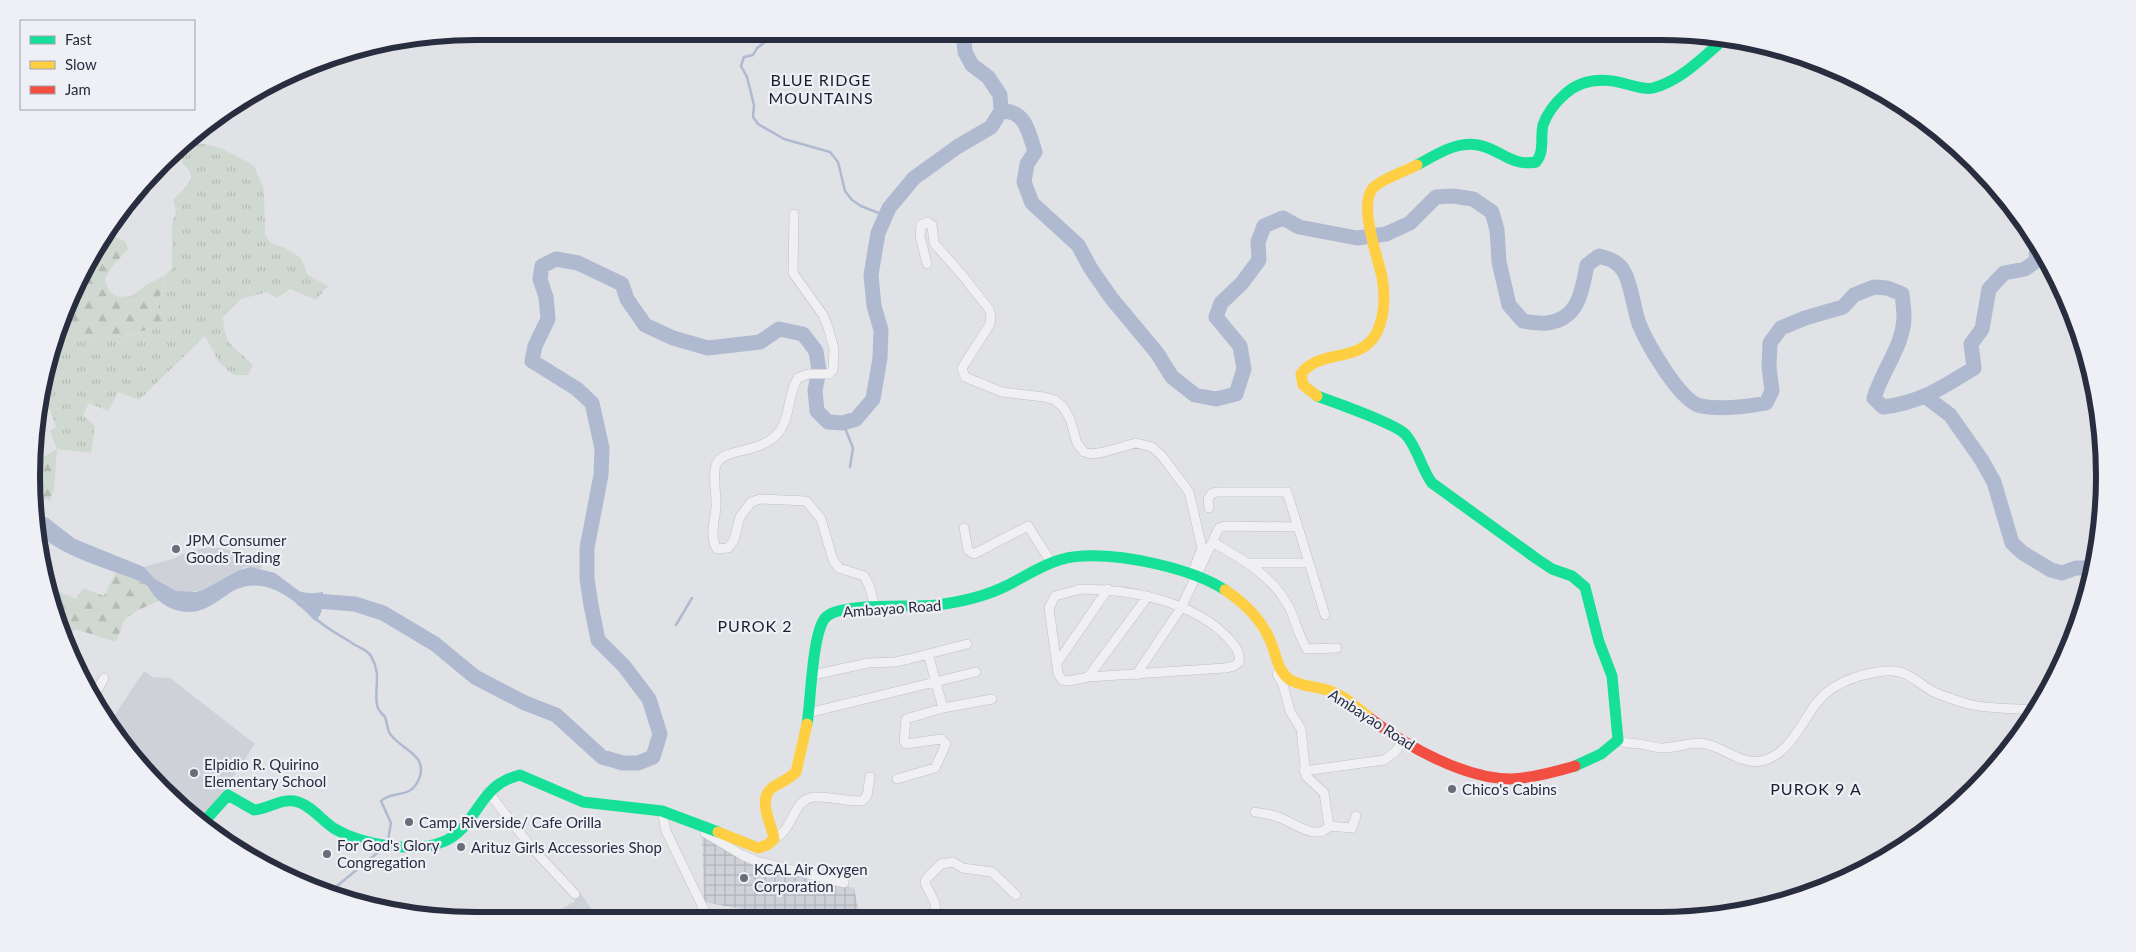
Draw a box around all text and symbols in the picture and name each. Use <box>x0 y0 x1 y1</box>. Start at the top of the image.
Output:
legend <box>20 20 195 110</box>
text: Fast <box>65 30 92 48</box>
text: Slow <box>65 55 97 73</box>
district label: BLUE RIDGE MOUNTAINS <box>768 70 874 107</box>
text: Jam <box>65 80 91 98</box>
place label: JPM Consumer Goods Trading <box>186 531 287 566</box>
marker: JPM Consumer Goods Trading <box>170 543 182 555</box>
street label: Ambayao Road <box>842 596 942 620</box>
district label: PUROK 2 <box>717 616 793 635</box>
street label: Ambayao Road <box>1326 685 1418 753</box>
place label: Elpidio R. Quirino Elementary School <box>204 755 326 790</box>
marker: Elpidio R. Quirino Elementary School <box>188 767 200 779</box>
district label: PUROK 9 A <box>1770 779 1862 798</box>
place label: Chico's Cabins <box>1462 780 1557 798</box>
marker: Chico's Cabins <box>1446 783 1458 795</box>
place label: Camp Riverside/ Cafe Orilla <box>419 813 601 831</box>
marker: Camp Riverside/ Cafe Orilla <box>403 816 415 828</box>
place label: For God's Glory Congregation <box>337 836 440 871</box>
place label: Arituz Girls Accessories Shop <box>471 838 662 856</box>
marker: Arituz Girls Accessories Shop <box>455 841 467 853</box>
marker: For God's Glory Congregation <box>321 848 333 860</box>
place label: KCAL Air Oxygen Corporation <box>754 860 868 895</box>
marker: KCAL Air Oxygen Corporation <box>738 872 750 884</box>

